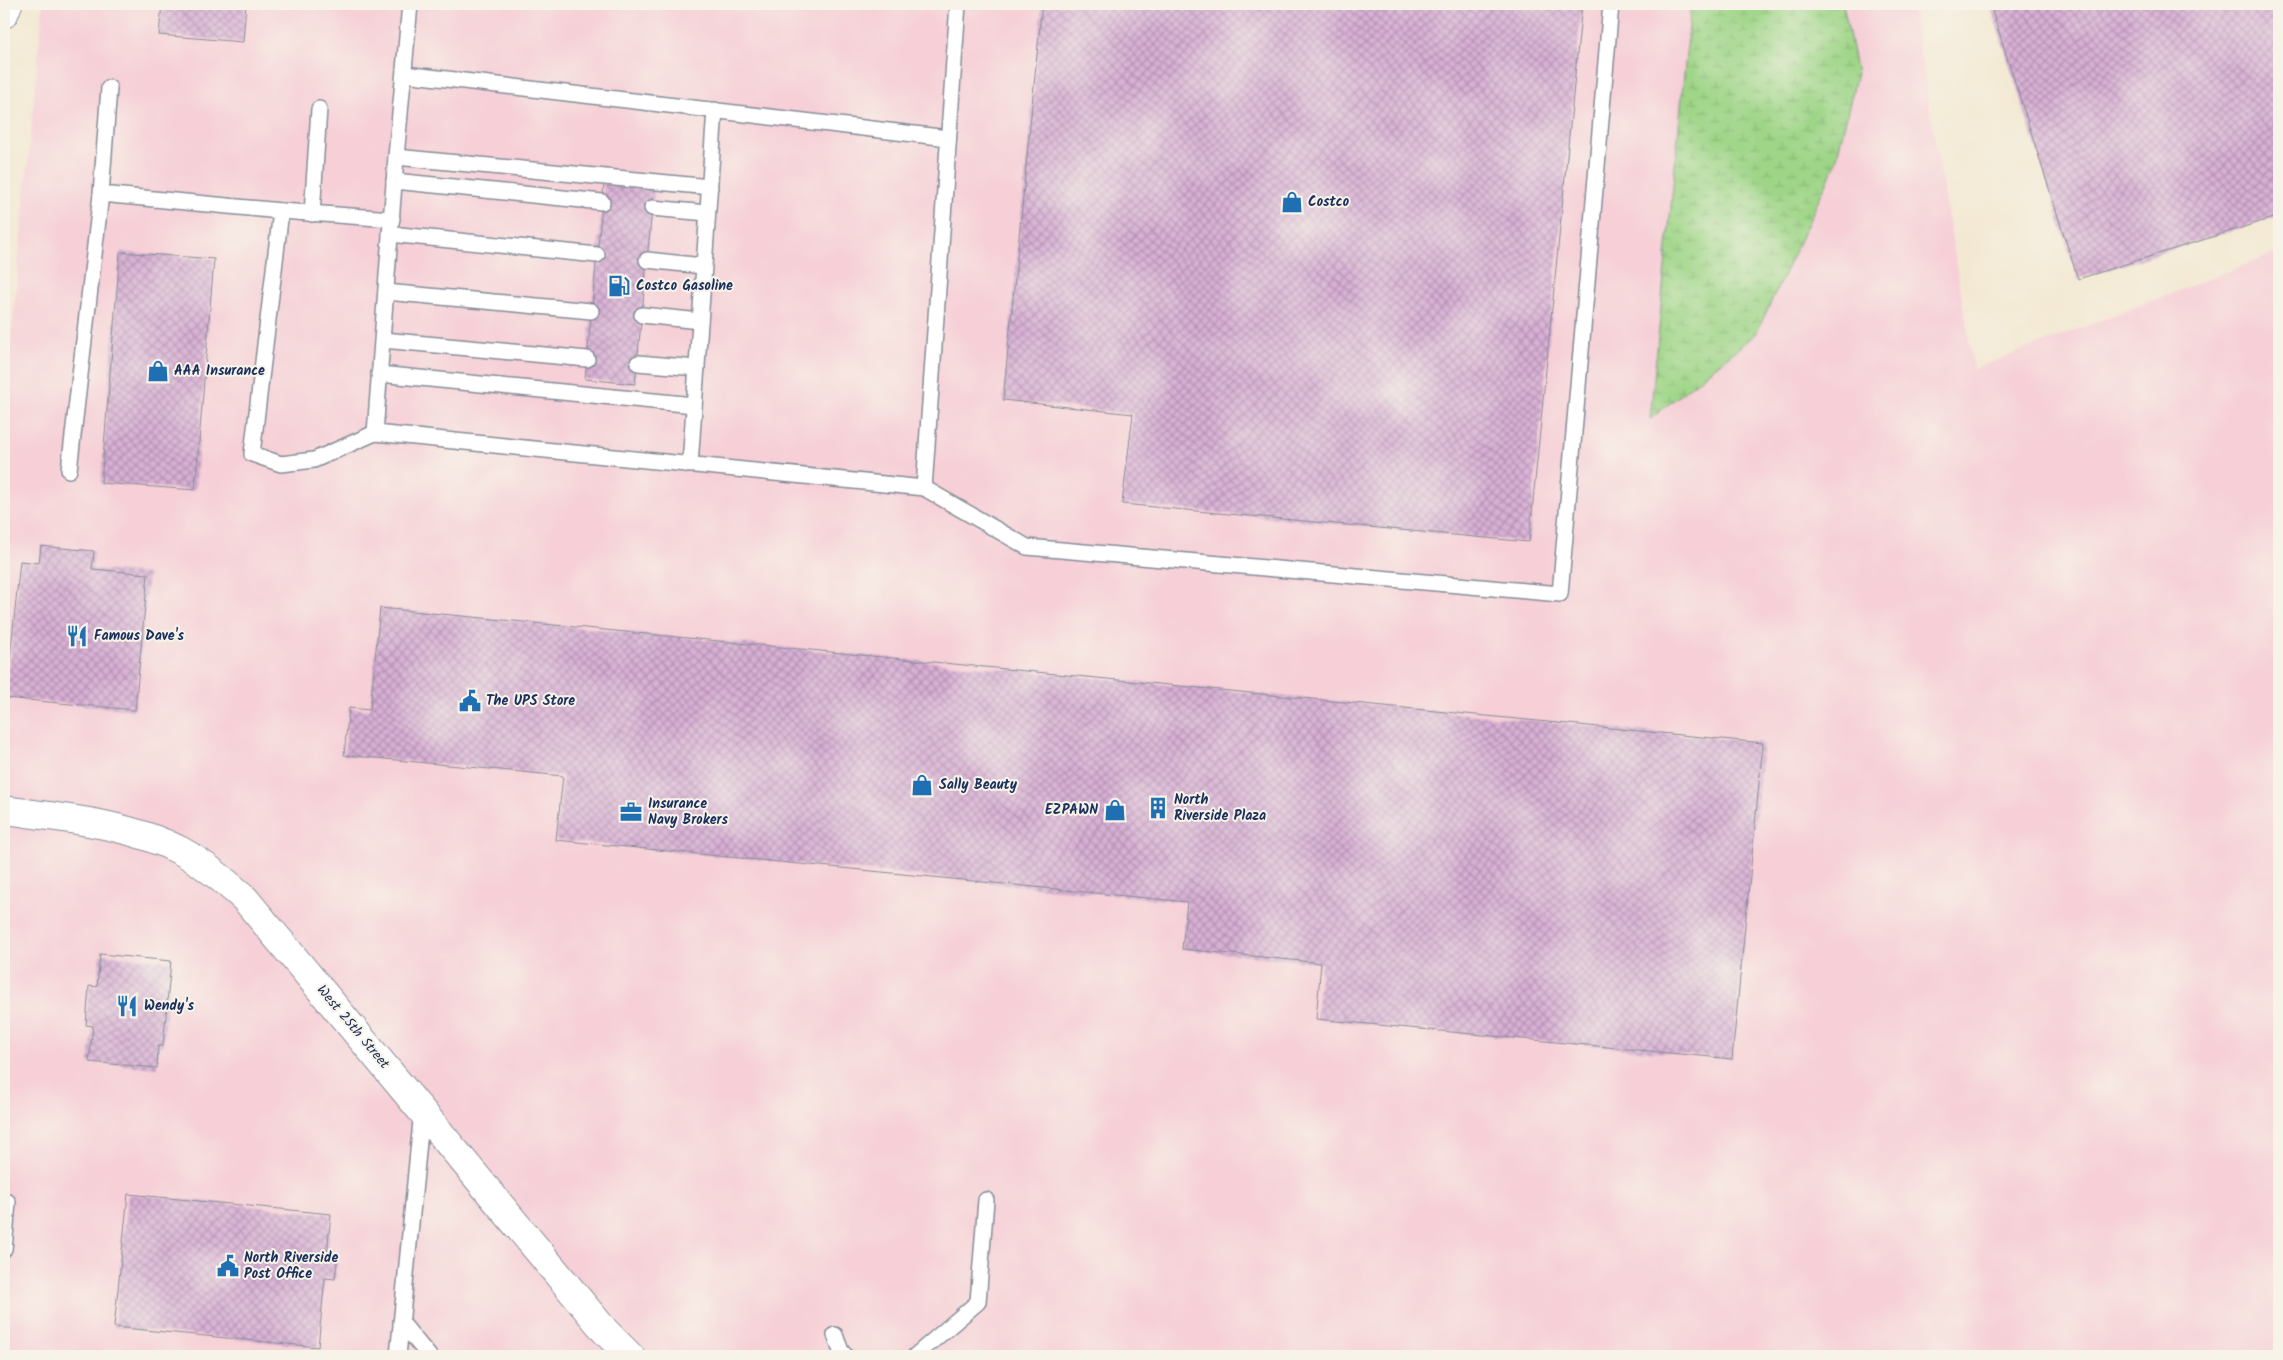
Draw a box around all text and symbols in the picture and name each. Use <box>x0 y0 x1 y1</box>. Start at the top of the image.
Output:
shop icon: Costco <box>1279 189 1305 215</box>
place label: Costco <box>1308 191 1350 213</box>
fuel station icon: Costco Gasoline <box>606 273 632 299</box>
place label: Costco Gasoline <box>636 275 733 297</box>
shop icon: AAA Insurance <box>145 358 171 384</box>
place label: AAA Insurance <box>174 360 265 382</box>
restaurant icon: Famous Dave's <box>64 623 90 649</box>
place label: Famous Dave's <box>94 625 185 647</box>
public building icon: The UPS Store <box>457 688 483 714</box>
place label: The UPS Store <box>486 690 575 712</box>
shop icon: Sally Beauty <box>909 772 935 798</box>
place label: Sally Beauty <box>939 774 1018 796</box>
place label: North Riverside Plaza <box>1174 789 1266 827</box>
place label: Insurance Navy Brokers <box>648 793 729 831</box>
building icon: North Riverside Plaza <box>1145 795 1171 821</box>
shop icon: EZPAWN <box>1102 797 1128 823</box>
office icon: Insurance Navy Brokers <box>618 799 644 825</box>
place label: EZPAWN <box>1045 799 1098 821</box>
street label: West 25th Street <box>311 980 395 1074</box>
restaurant icon: Wendy's <box>114 993 140 1019</box>
place label: Wendy's <box>144 995 194 1017</box>
place label: North Riverside Post Office <box>244 1247 338 1285</box>
public building icon: North Riverside Post Office <box>215 1253 241 1279</box>

